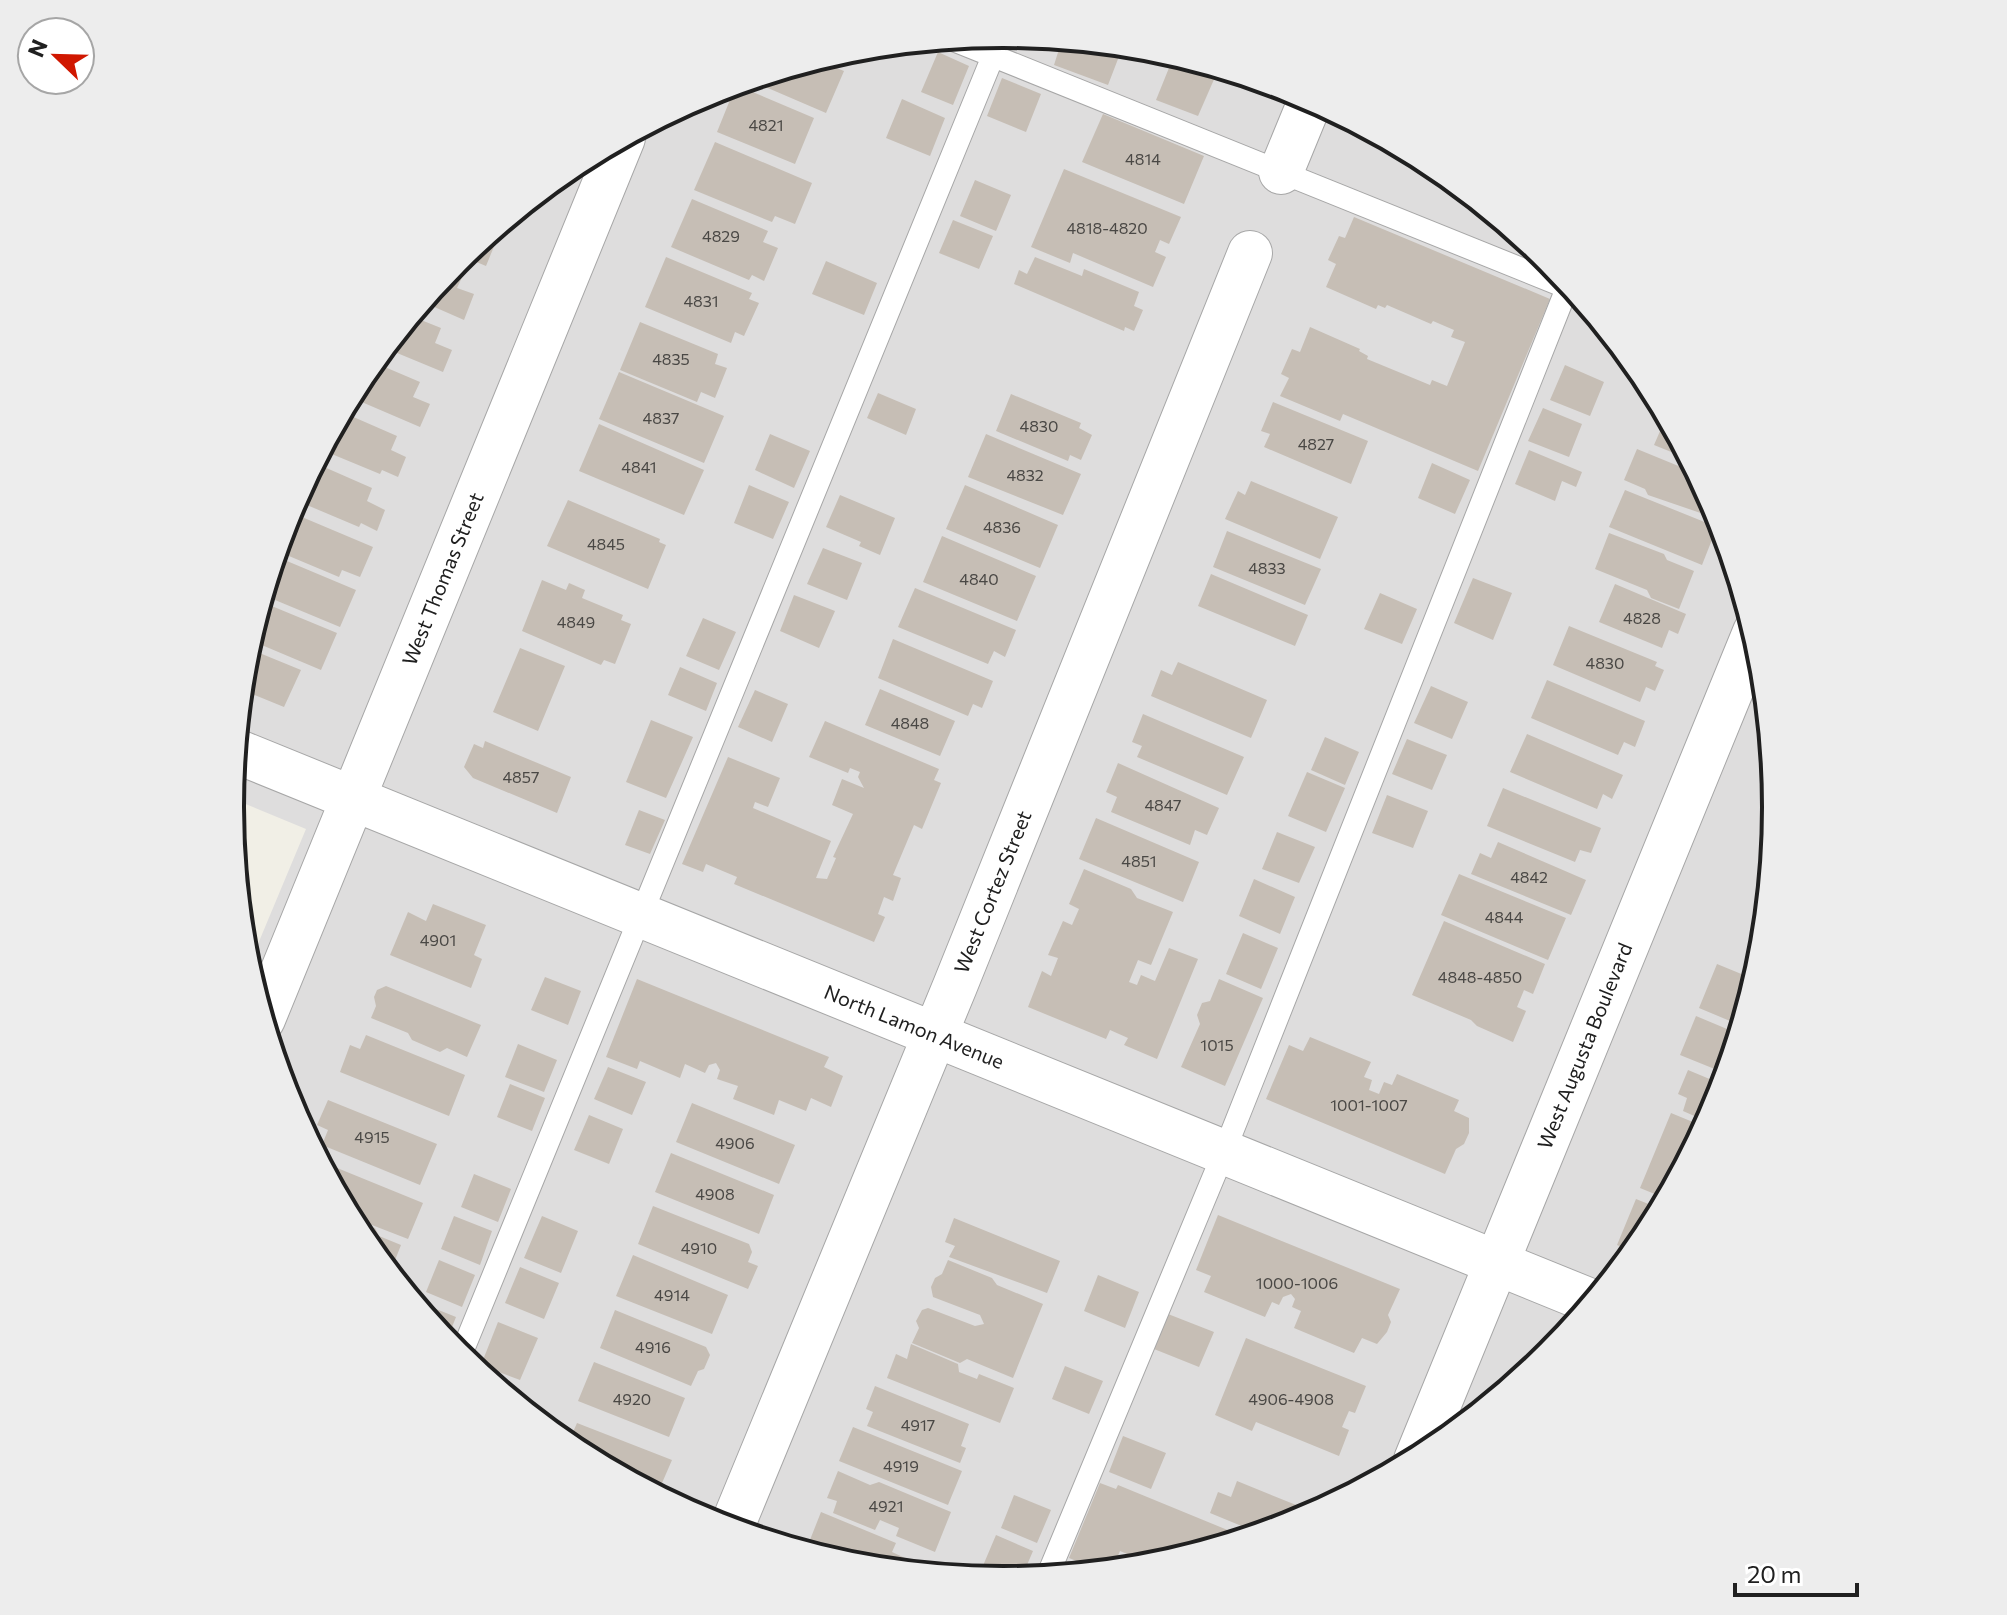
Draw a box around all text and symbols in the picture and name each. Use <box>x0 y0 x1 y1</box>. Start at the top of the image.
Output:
north arrow <box>16 16 96 96</box>
text: N <box>21 35 53 61</box>
house number: 4821 <box>749 115 783 134</box>
house number: 4814 <box>1125 149 1161 168</box>
house number: 4818-4820 <box>1066 218 1148 237</box>
house number: 4829 <box>702 226 740 245</box>
house number: 4831 <box>683 291 719 310</box>
house number: 4835 <box>652 349 690 368</box>
house number: 4837 <box>643 408 679 427</box>
house number: 4830 <box>1020 416 1058 435</box>
house number: 4827 <box>1298 434 1334 453</box>
house number: 4841 <box>621 457 657 476</box>
house number: 4832 <box>1006 465 1044 484</box>
street label: West Thomas Street <box>396 489 488 669</box>
house number: 4836 <box>983 517 1021 536</box>
house number: 4845 <box>587 534 625 553</box>
house number: 4833 <box>1248 558 1286 577</box>
house number: 4840 <box>959 569 999 588</box>
house number: 4828 <box>1623 608 1661 627</box>
house number: 4849 <box>557 612 595 631</box>
house number: 4830 <box>1586 653 1624 672</box>
house number: 4848 <box>891 713 929 732</box>
house number: 4857 <box>503 767 539 786</box>
house number: 4847 <box>1144 795 1182 814</box>
street label: West Cortez Street <box>949 807 1036 976</box>
house number: 4851 <box>1121 851 1157 870</box>
house number: 4842 <box>1510 867 1548 886</box>
house number: 4844 <box>1485 907 1524 926</box>
house number: 4901 <box>420 930 456 949</box>
street label: West Augusta Boulevard <box>1532 939 1636 1152</box>
house number: 4848-4850 <box>1438 967 1522 986</box>
street label: North Lamon Avenue <box>821 979 1008 1073</box>
house number: 1015 <box>1200 1035 1234 1054</box>
house number: 1001-1007 <box>1330 1095 1408 1114</box>
house number: 4915 <box>354 1127 390 1146</box>
house number: 4906 <box>715 1133 755 1152</box>
house number: 4908 <box>695 1184 735 1203</box>
house number: 4910 <box>681 1238 717 1257</box>
house number: 1000-1006 <box>1256 1273 1338 1292</box>
house number: 4914 <box>654 1285 690 1304</box>
house number: 4916 <box>635 1337 671 1356</box>
house number: 4920 <box>613 1389 651 1408</box>
house number: 4906-4908 <box>1248 1389 1334 1408</box>
house number: 4917 <box>901 1415 935 1434</box>
house number: 4919 <box>883 1456 919 1475</box>
house number: 4921 <box>869 1496 903 1515</box>
scale bar <box>1735 1547 1857 1597</box>
text: 20 m <box>1747 1559 1801 1588</box>

